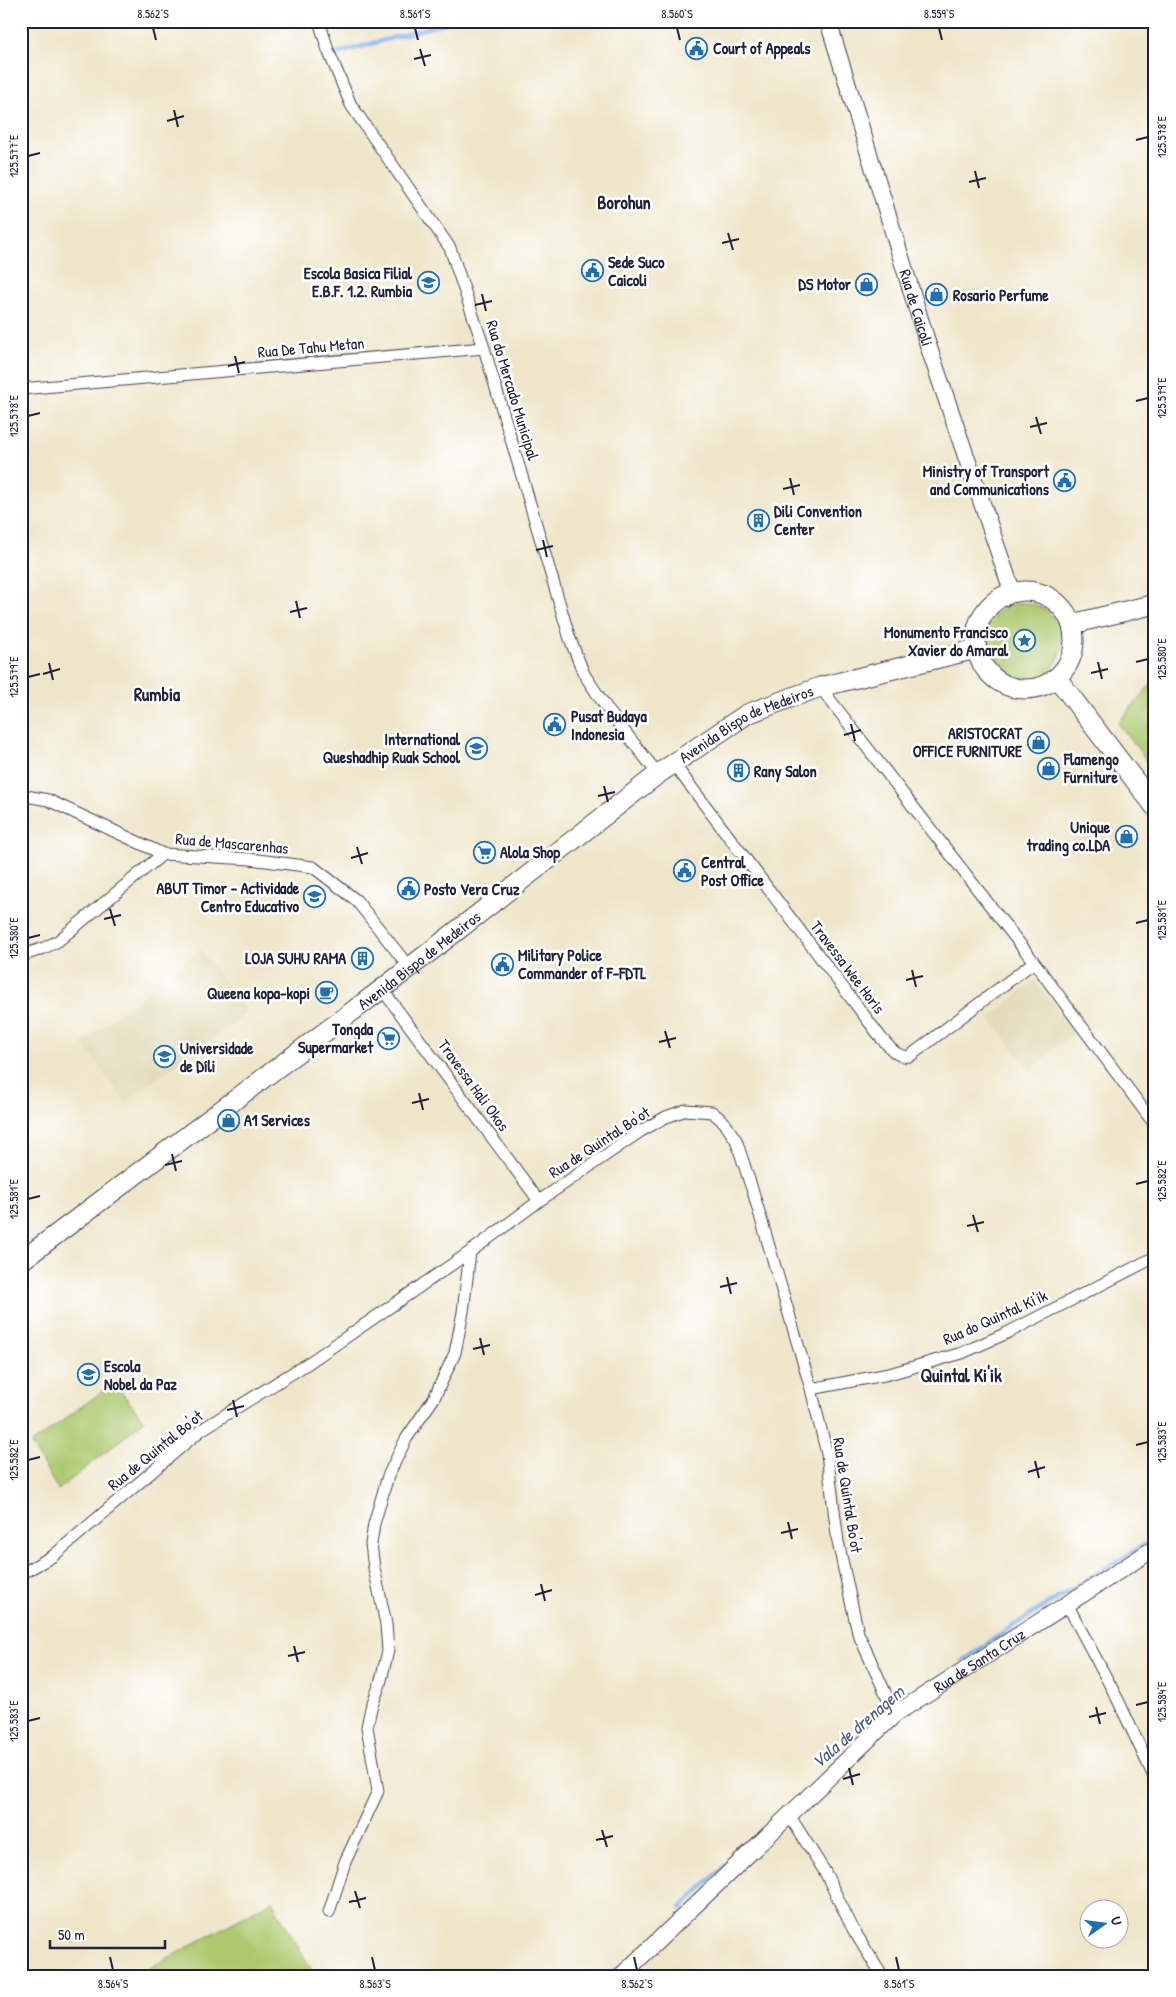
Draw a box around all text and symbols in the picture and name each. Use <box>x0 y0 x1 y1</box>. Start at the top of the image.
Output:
text: 8.562°S <box>137 5 169 22</box>
text: 8.561°S <box>400 5 431 22</box>
text: 8.560°S <box>661 5 693 22</box>
text: 8.559°S <box>924 5 955 22</box>
public building icon: Court of Appeals <box>685 36 709 60</box>
place label: Court of Appeals <box>713 37 811 60</box>
text: 125.578°E <box>1153 115 1170 158</box>
text: 125.577°E <box>5 134 22 177</box>
district label: Borohun <box>597 190 651 215</box>
place label: Sede Suco Caicoli <box>608 251 665 291</box>
public building icon: Sede Suco Caicoli <box>580 259 604 283</box>
place label: Escola Basica Filial E.B.F. 1.2. Rumbia <box>304 262 413 302</box>
street label: Rua de Caicoli <box>894 267 939 349</box>
school or university icon: Escola Basica Filial E.B.F. 1.2. Rumbia <box>416 270 440 294</box>
shop icon: DS Motor <box>855 272 879 296</box>
place label: DS Motor <box>798 273 852 295</box>
shop icon: Rosario Perfume <box>925 283 949 307</box>
place label: Rosario Perfume <box>953 284 1049 306</box>
street label: Rua do Mercado Municipal <box>481 318 545 463</box>
street label: Rua De Tahu Metan <box>257 331 365 363</box>
text: 125.579°E <box>1153 377 1170 419</box>
text: 125.578°E <box>5 394 22 437</box>
place label: Ministry of Transport and Communications <box>923 460 1050 500</box>
public building icon: Ministry of Transport and Communications <box>1053 468 1077 492</box>
place label: Dili Convention Center <box>774 500 862 540</box>
building icon: Dili Convention Center <box>746 508 770 532</box>
place label: Monumento Francisco Xavier do Amaral <box>884 621 1009 661</box>
place icon: Monumento Francisco Xavier do Amaral <box>1012 629 1036 653</box>
text: 125.580°E <box>1153 638 1170 680</box>
text: 125.579°E <box>5 656 22 698</box>
street label: Avenida Bispo de Medeiros <box>674 680 816 768</box>
district label: Rumbia <box>134 682 181 707</box>
place label: Pusat Budaya Indonesia <box>571 705 648 745</box>
public building icon: Pusat Budaya Indonesia <box>543 713 567 737</box>
place label: ARISTOCRAT OFFICE FURNITURE <box>913 722 1023 762</box>
place label: International Queshadhip Ruak School <box>323 728 461 769</box>
shop icon: ARISTOCRAT OFFICE FURNITURE <box>1026 730 1050 754</box>
school or university icon: International Queshadhip Ruak School <box>464 736 488 760</box>
place label: Flamengo Furniture <box>1063 748 1119 788</box>
shop icon: Flamengo Furniture <box>1036 756 1060 780</box>
building icon: Rany Salon <box>726 759 750 783</box>
place label: Rany Salon <box>754 760 817 783</box>
place label: Unique trading co.LDA <box>1026 816 1111 857</box>
shop icon: Unique trading co.LDA <box>1114 824 1138 848</box>
street label: Rua de Mascarenhas <box>175 827 289 859</box>
supermarket icon: Alola Shop <box>472 840 496 864</box>
place label: Alola Shop <box>500 841 560 864</box>
place label: Central Post Office <box>701 851 765 891</box>
public building icon: Central Post Office <box>673 859 697 883</box>
place label: ABUT Timor - Actividade Centro Educativo <box>157 877 300 917</box>
public building icon: Posto Vera Cruz <box>396 877 420 901</box>
place label: Posto Vera Cruz <box>424 878 520 900</box>
school or university icon: ABUT Timor - Actividade Centro Educativo <box>303 885 327 909</box>
text: 125.581°E <box>1153 899 1170 940</box>
street label: Avenida Bispo de Medeiros <box>353 905 485 1015</box>
street label: Travessa Wee Horis <box>806 916 890 1018</box>
text: 125.580°E <box>5 917 22 959</box>
place label: Military Police Commander of F-FDTL <box>518 944 646 984</box>
building icon: LOJA SUHU RAMA <box>350 946 374 970</box>
place label: LOJA SUHU RAMA <box>245 947 346 969</box>
public building icon: Military Police Commander of F-FDTL <box>490 952 514 976</box>
cafe icon: Queena kopa-kopi <box>314 981 338 1005</box>
place label: Queena kopa-kopi <box>207 982 310 1005</box>
place label: Tongda Supermarket <box>298 1018 374 1059</box>
supermarket icon: Tongda Supermarket <box>377 1026 401 1050</box>
street label: Travessa Hali Okos <box>433 1035 515 1135</box>
place label: Universidade de Díli <box>180 1037 254 1077</box>
school or university icon: Universidade de Díli <box>152 1045 176 1069</box>
street label: Rua de Quintal Bo'ot <box>544 1101 654 1183</box>
shop icon: A1 Services <box>216 1108 240 1132</box>
place label: A1 Services <box>244 1109 311 1131</box>
text: 125.582°E <box>1153 1160 1170 1202</box>
text: 125.581°E <box>5 1178 22 1219</box>
street label: Rua do Quintal Ki'ik <box>939 1284 1051 1350</box>
place label: Escola Nobel da Paz <box>104 1355 177 1395</box>
school or university icon: Escola Nobel da Paz <box>76 1363 100 1387</box>
district label: Quintal Ki'ik <box>920 1363 1002 1388</box>
street label: Rua de Quintal Bo'ot <box>103 1404 208 1495</box>
text: 125.583°E <box>1153 1421 1170 1463</box>
street label: Rua de Quintal Bo'ot <box>828 1436 868 1555</box>
text: 125.582°E <box>5 1439 22 1481</box>
street label: Rua de Santa Cruz <box>929 1623 1029 1698</box>
water label: Vala de drenagem <box>806 1679 910 1774</box>
text: 125.584°E <box>1153 1681 1170 1722</box>
text: 125.583°E <box>5 1700 22 1742</box>
north arrow <box>1078 1900 1128 1950</box>
text: U <box>1107 1915 1127 1927</box>
scale bar <box>50 1917 165 1949</box>
text: 50 m <box>58 1924 85 1945</box>
text: 8.564°S <box>98 1975 129 1992</box>
text: 8.563°S <box>359 1975 391 1992</box>
text: 8.562°S <box>621 1975 653 1992</box>
text: 8.561°S <box>884 1975 915 1992</box>

